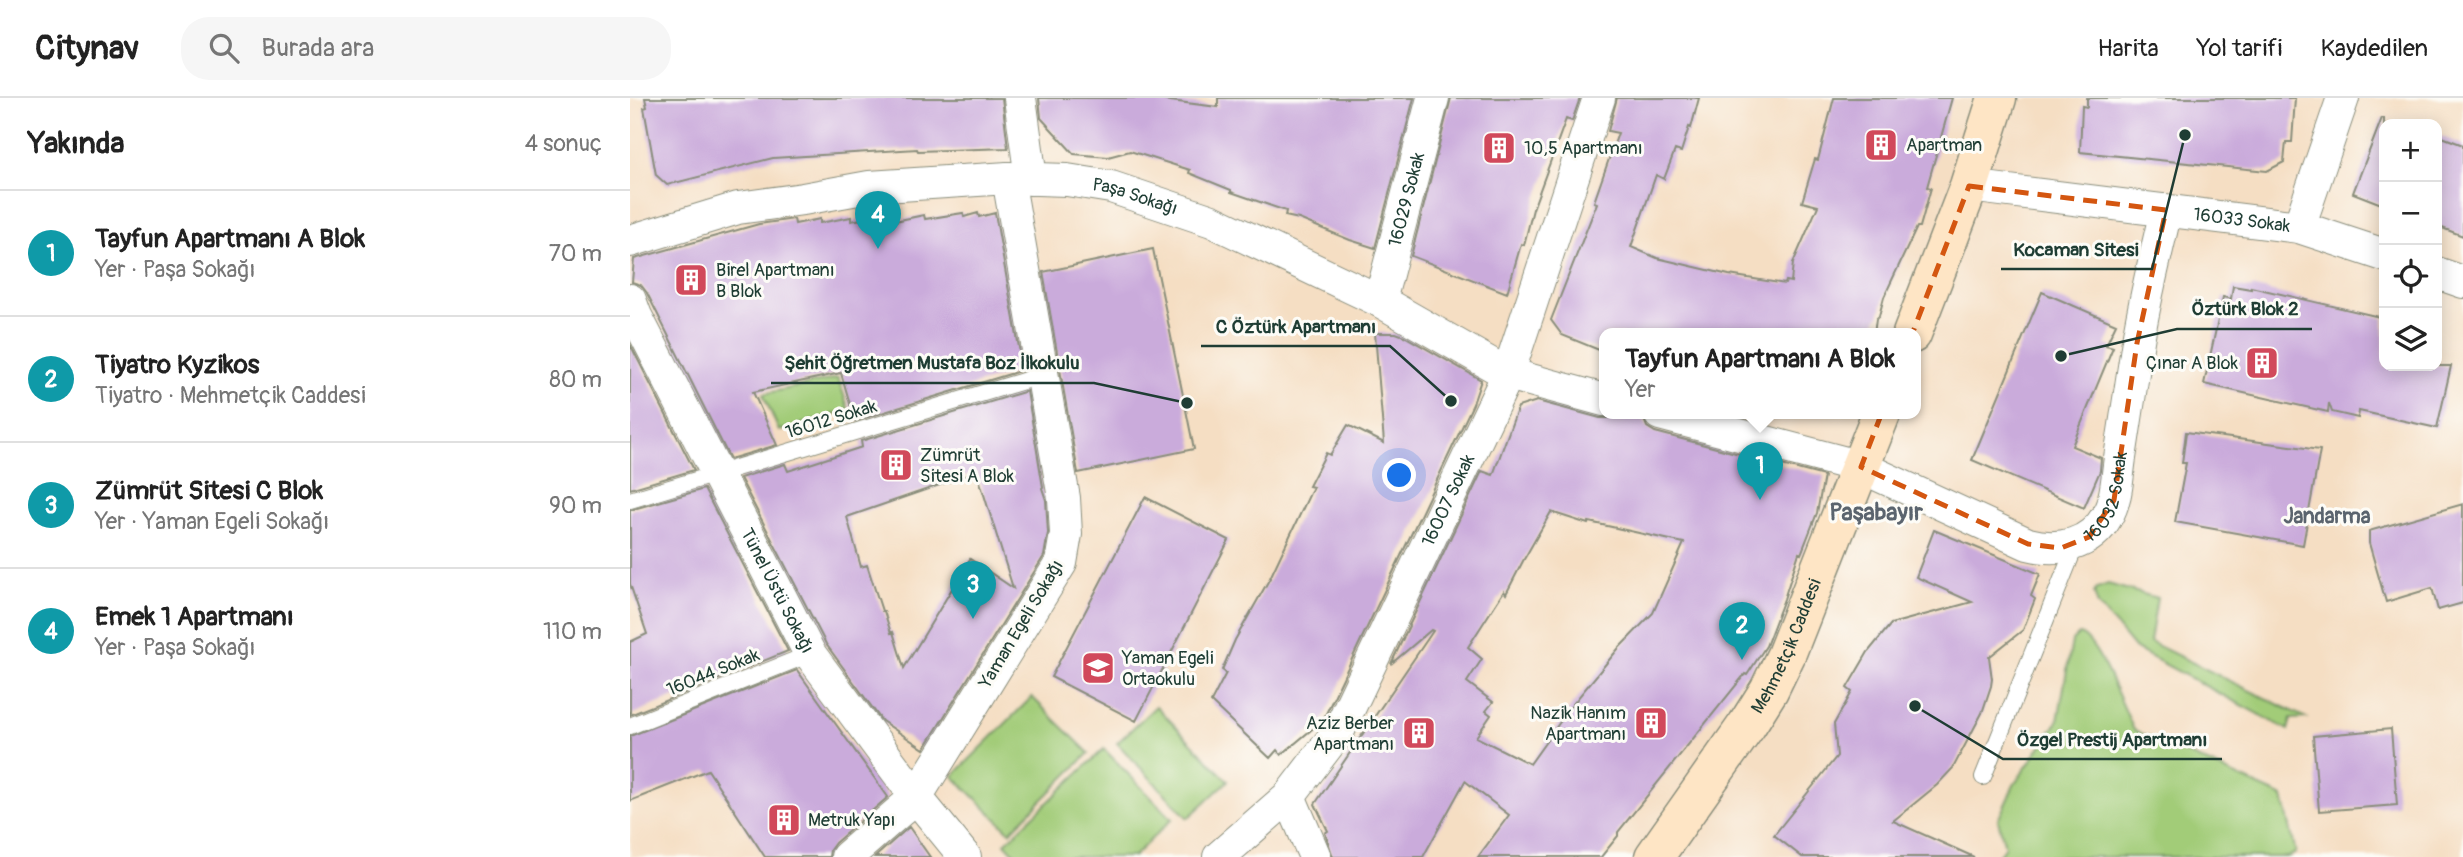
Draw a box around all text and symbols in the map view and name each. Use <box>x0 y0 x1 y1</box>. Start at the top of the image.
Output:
search box <box>181 17 671 80</box>
text: Citynav <box>35 28 139 69</box>
icon: search <box>205 29 243 67</box>
text: Burada ara <box>261 32 374 64</box>
text: Harita <box>2097 34 2159 63</box>
text: Yol tarifi <box>2197 34 2282 63</box>
text: Kaydedilen <box>2320 34 2428 63</box>
map controls <box>2379 119 2442 371</box>
button: + <box>2379 119 2442 182</box>
text: Yakında <box>28 125 124 162</box>
building icon: Apartman <box>1862 126 1900 164</box>
text: 4 sonuç <box>525 129 602 158</box>
building icon: 10,5 Apartmanı <box>1480 129 1518 167</box>
place label: Apartman <box>1906 134 1982 157</box>
place label: 10,5 Apartmanı <box>1524 137 1643 160</box>
street label: 16029 Sokak <box>1384 149 1430 249</box>
street label: Paşa Sokağı <box>1091 173 1181 221</box>
button: − <box>2379 182 2442 245</box>
pin: 4 <box>855 191 901 249</box>
street label: 16033 Sokak <box>2192 203 2292 238</box>
text: Tayfun Apartmanı A Blok <box>95 223 365 255</box>
callout: Kocaman Sitesi <box>2001 229 2152 269</box>
text: Kocaman Sitesi <box>2013 238 2139 262</box>
text: 1 <box>47 239 56 268</box>
text: 70 m <box>549 239 602 268</box>
button: locate <box>2379 245 2442 308</box>
text: Yer · Paşa Sokağı <box>95 255 256 284</box>
place label: Birel Apartmanı B Blok <box>716 259 835 303</box>
building icon: Birel Apartmanı B Blok <box>672 261 710 299</box>
callout: Öztürk Blok 2 <box>2177 289 2312 329</box>
text: Öztürk Blok 2 <box>2191 297 2299 321</box>
callout: C Öztürk Apartmanı <box>1201 306 1390 346</box>
button: layers <box>2379 308 2442 371</box>
text: C Öztürk Apartmanı <box>1216 315 1376 339</box>
popup <box>1599 328 1921 419</box>
callout: Şehit Öğretmen Mustafa Boz İlkokulu <box>771 343 1094 383</box>
text: Tayfun Apartmanı A Blok <box>1625 343 1895 375</box>
building icon: Çınar A Blok <box>2243 344 2281 382</box>
text: Tiyatro Kyzikos <box>95 349 259 381</box>
text: Şehit Öğretmen Mustafa Boz İlkokulu <box>784 351 1080 375</box>
place label: Çınar A Blok <box>2146 352 2238 375</box>
text: 2 <box>45 365 57 394</box>
text: 80 m <box>549 365 602 394</box>
text: Yer <box>1625 375 1655 404</box>
text: Tiyatro · Mehmetçik Caddesi <box>95 381 366 410</box>
street label: 16012 Sokak <box>783 395 880 444</box>
pin: 1 <box>1737 442 1783 500</box>
place label: Zümrüt Sitesi A Blok <box>920 444 1015 488</box>
building icon: Zümrüt Sitesi A Blok <box>877 446 915 484</box>
street label: 16032 Sokak <box>2080 449 2133 548</box>
street label: 16007 Sokak <box>1417 450 1480 550</box>
your location <box>1382 458 1416 492</box>
text: Zümrüt Sitesi C Blok <box>95 475 323 507</box>
text: 3 <box>45 491 57 520</box>
text: 90 m <box>549 491 602 520</box>
district label: Paşabayır <box>1829 498 1923 527</box>
district label: Jandarma <box>2283 503 2371 530</box>
text: Yer · Yaman Egeli Sokağı <box>95 507 329 536</box>
street label: Tünel Üstü Sokağı <box>735 524 819 657</box>
street label: Yaman Egeli Sokağı <box>973 556 1069 694</box>
pin: 3 <box>950 561 996 619</box>
street label: Mehmetçik Caddesi <box>1746 576 1827 718</box>
text: Emek 1 Apartmanı <box>95 601 294 633</box>
pin: 2 <box>1719 602 1765 660</box>
text: 4 <box>44 617 58 646</box>
text: 110 m <box>543 617 602 646</box>
text: Yer · Paşa Sokağı <box>95 633 256 662</box>
street label: 16044 Sokak <box>663 643 763 702</box>
place label: Yaman Egeli Ortaokulu <box>1121 647 1214 691</box>
school or university icon: Yaman Egeli Ortaokulu <box>1079 649 1117 687</box>
place label: Nazik Hanım Apartmanı <box>1530 702 1626 746</box>
building icon: Nazik Hanım Apartmanı <box>1632 704 1670 742</box>
place label: Aziz Berber Apartmanı <box>1306 712 1395 756</box>
building icon: Aziz Berber Apartmanı <box>1400 714 1438 752</box>
callout: Özgel Prestij Apartmanı <box>2003 719 2222 759</box>
text: Özgel Prestij Apartmanı <box>2017 728 2207 752</box>
building icon: Metruk Yapı <box>765 801 803 839</box>
place label: Metruk Yapı <box>808 809 895 832</box>

